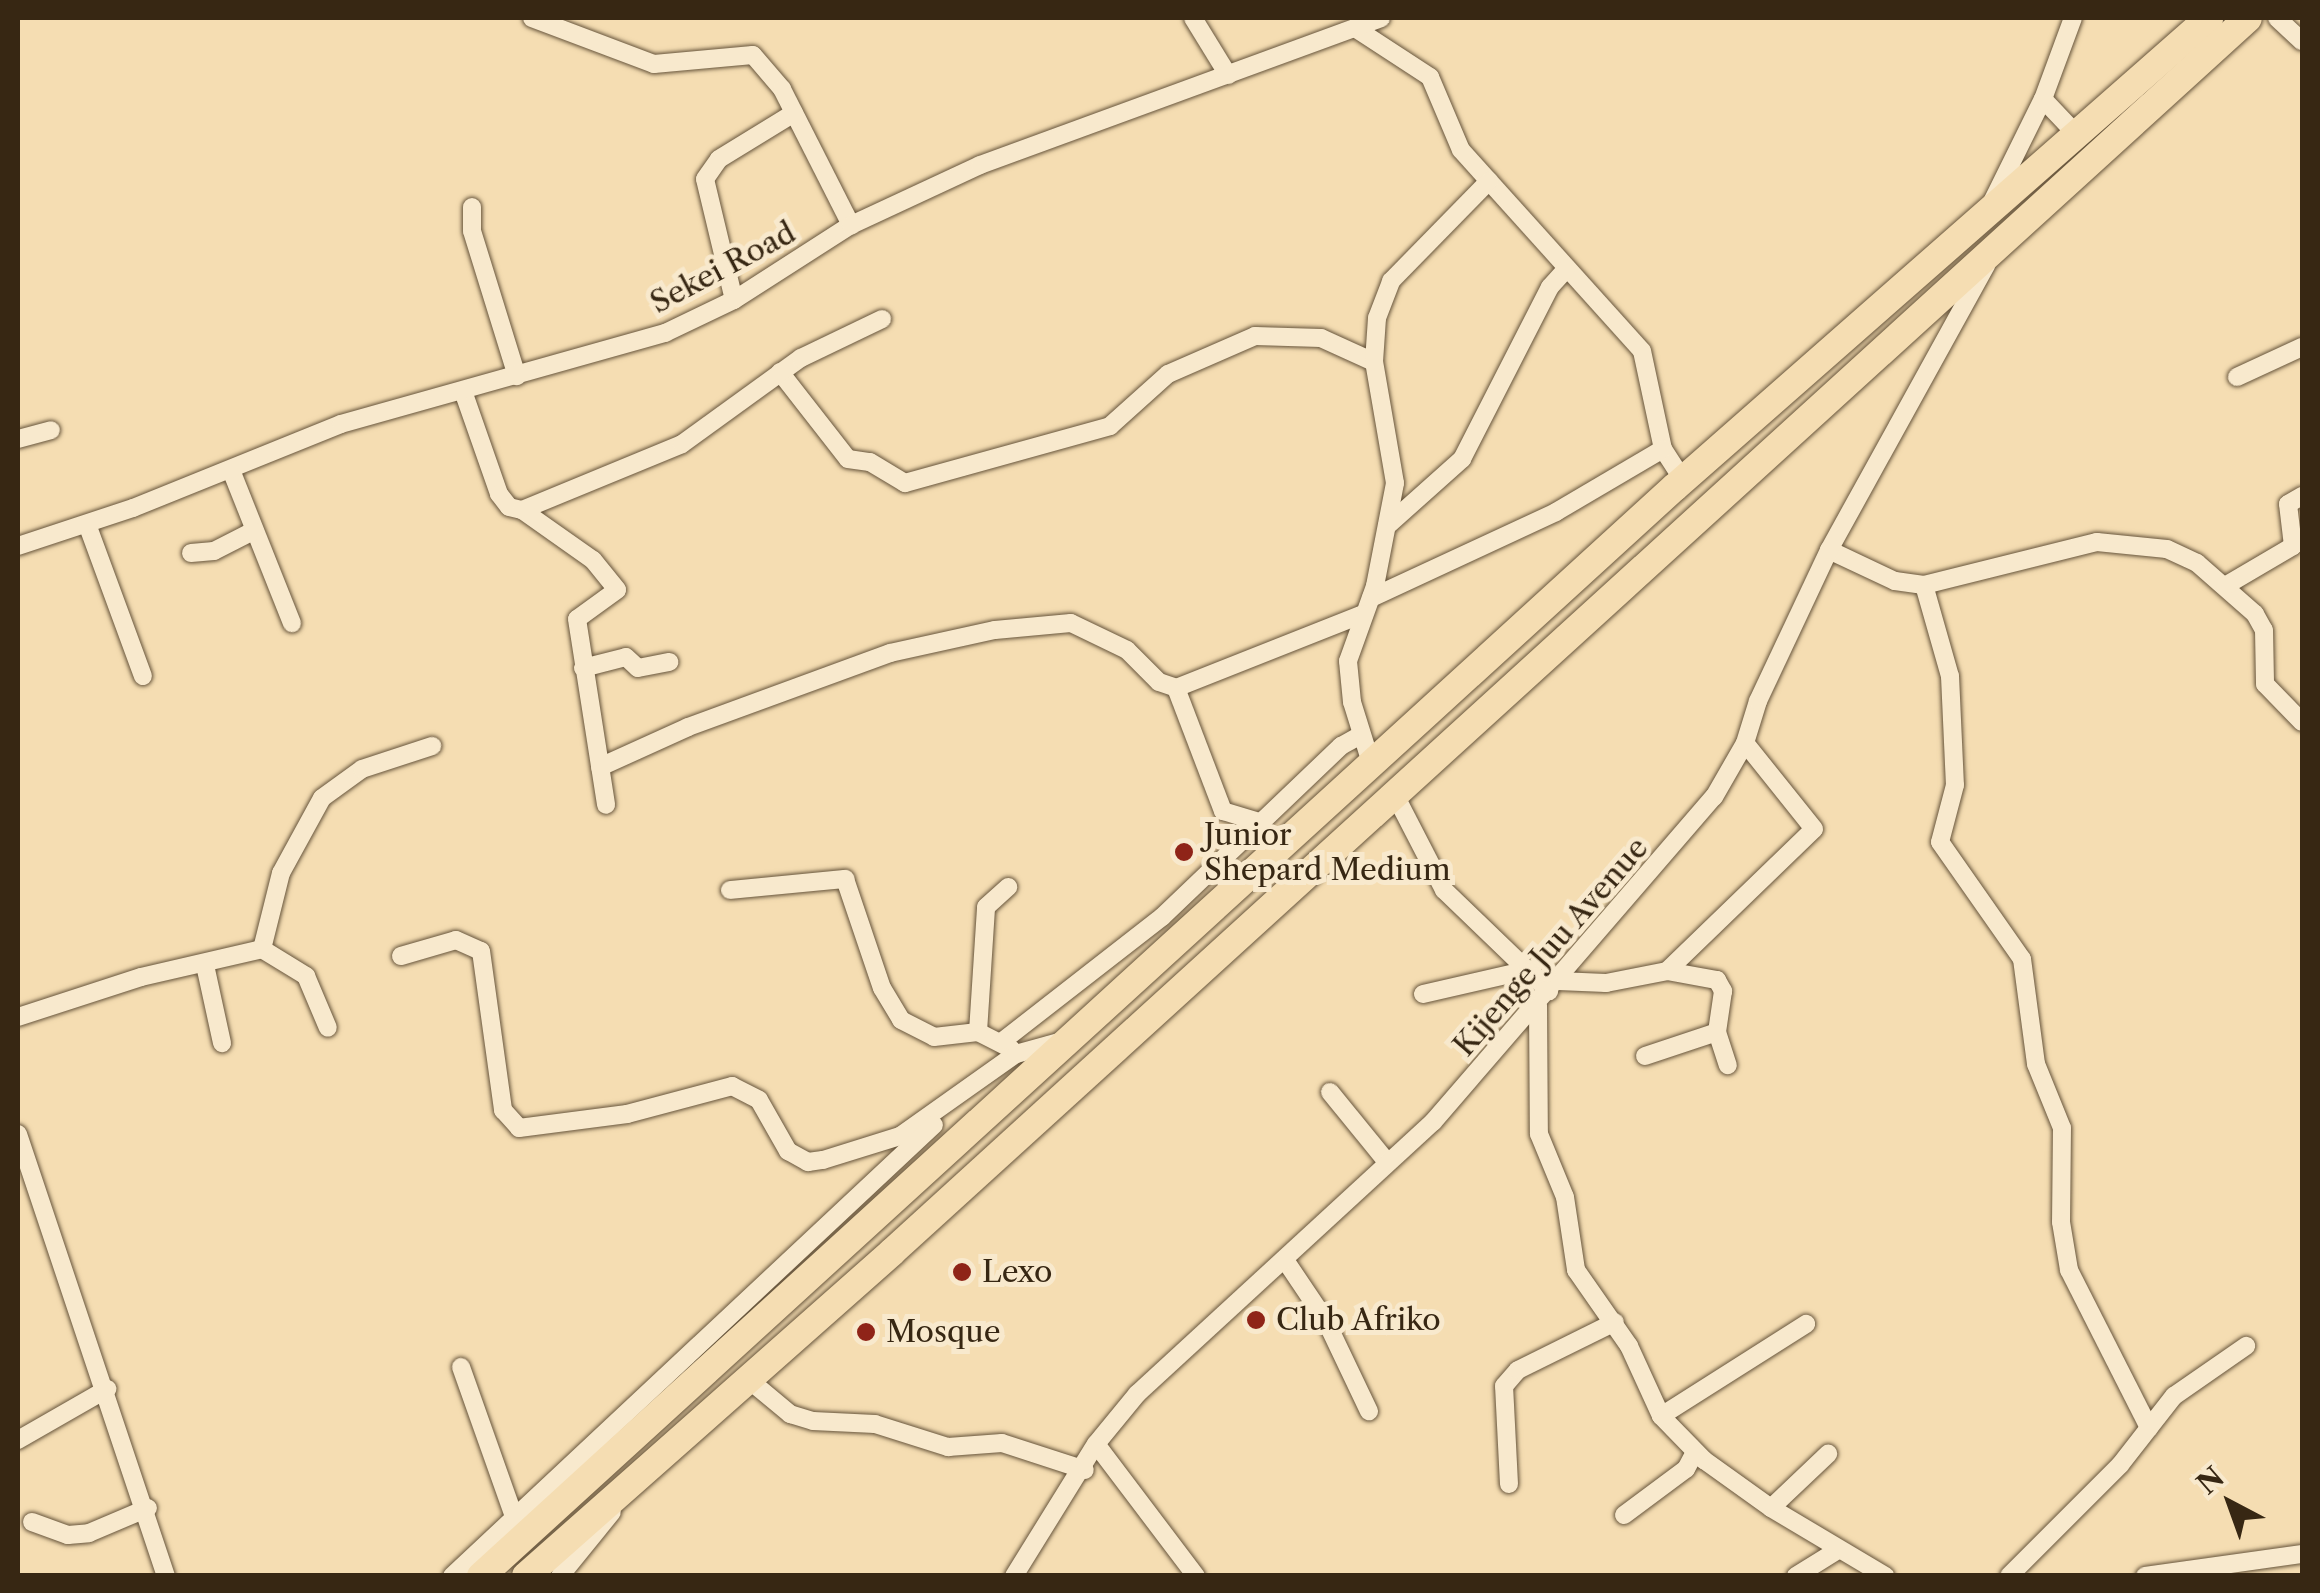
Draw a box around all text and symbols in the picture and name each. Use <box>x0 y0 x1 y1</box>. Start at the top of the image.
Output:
street label: Sekei Road <box>644 215 802 321</box>
place label: Junior Shepard Medium <box>1204 817 1451 888</box>
street label: Kijenge Juu Avenue <box>1446 830 1656 1064</box>
marker: Junior Shepard Medium <box>1173 841 1195 863</box>
place label: Lexo <box>982 1254 1052 1290</box>
marker: Lexo <box>951 1261 973 1283</box>
place label: Club Afriko <box>1276 1302 1442 1338</box>
marker: Club Afriko <box>1245 1309 1267 1331</box>
place label: Mosque <box>886 1314 1000 1350</box>
marker: Mosque <box>855 1321 877 1343</box>
north arrow <box>2180 1453 2280 1553</box>
text: N <box>2190 1460 2231 1501</box>

